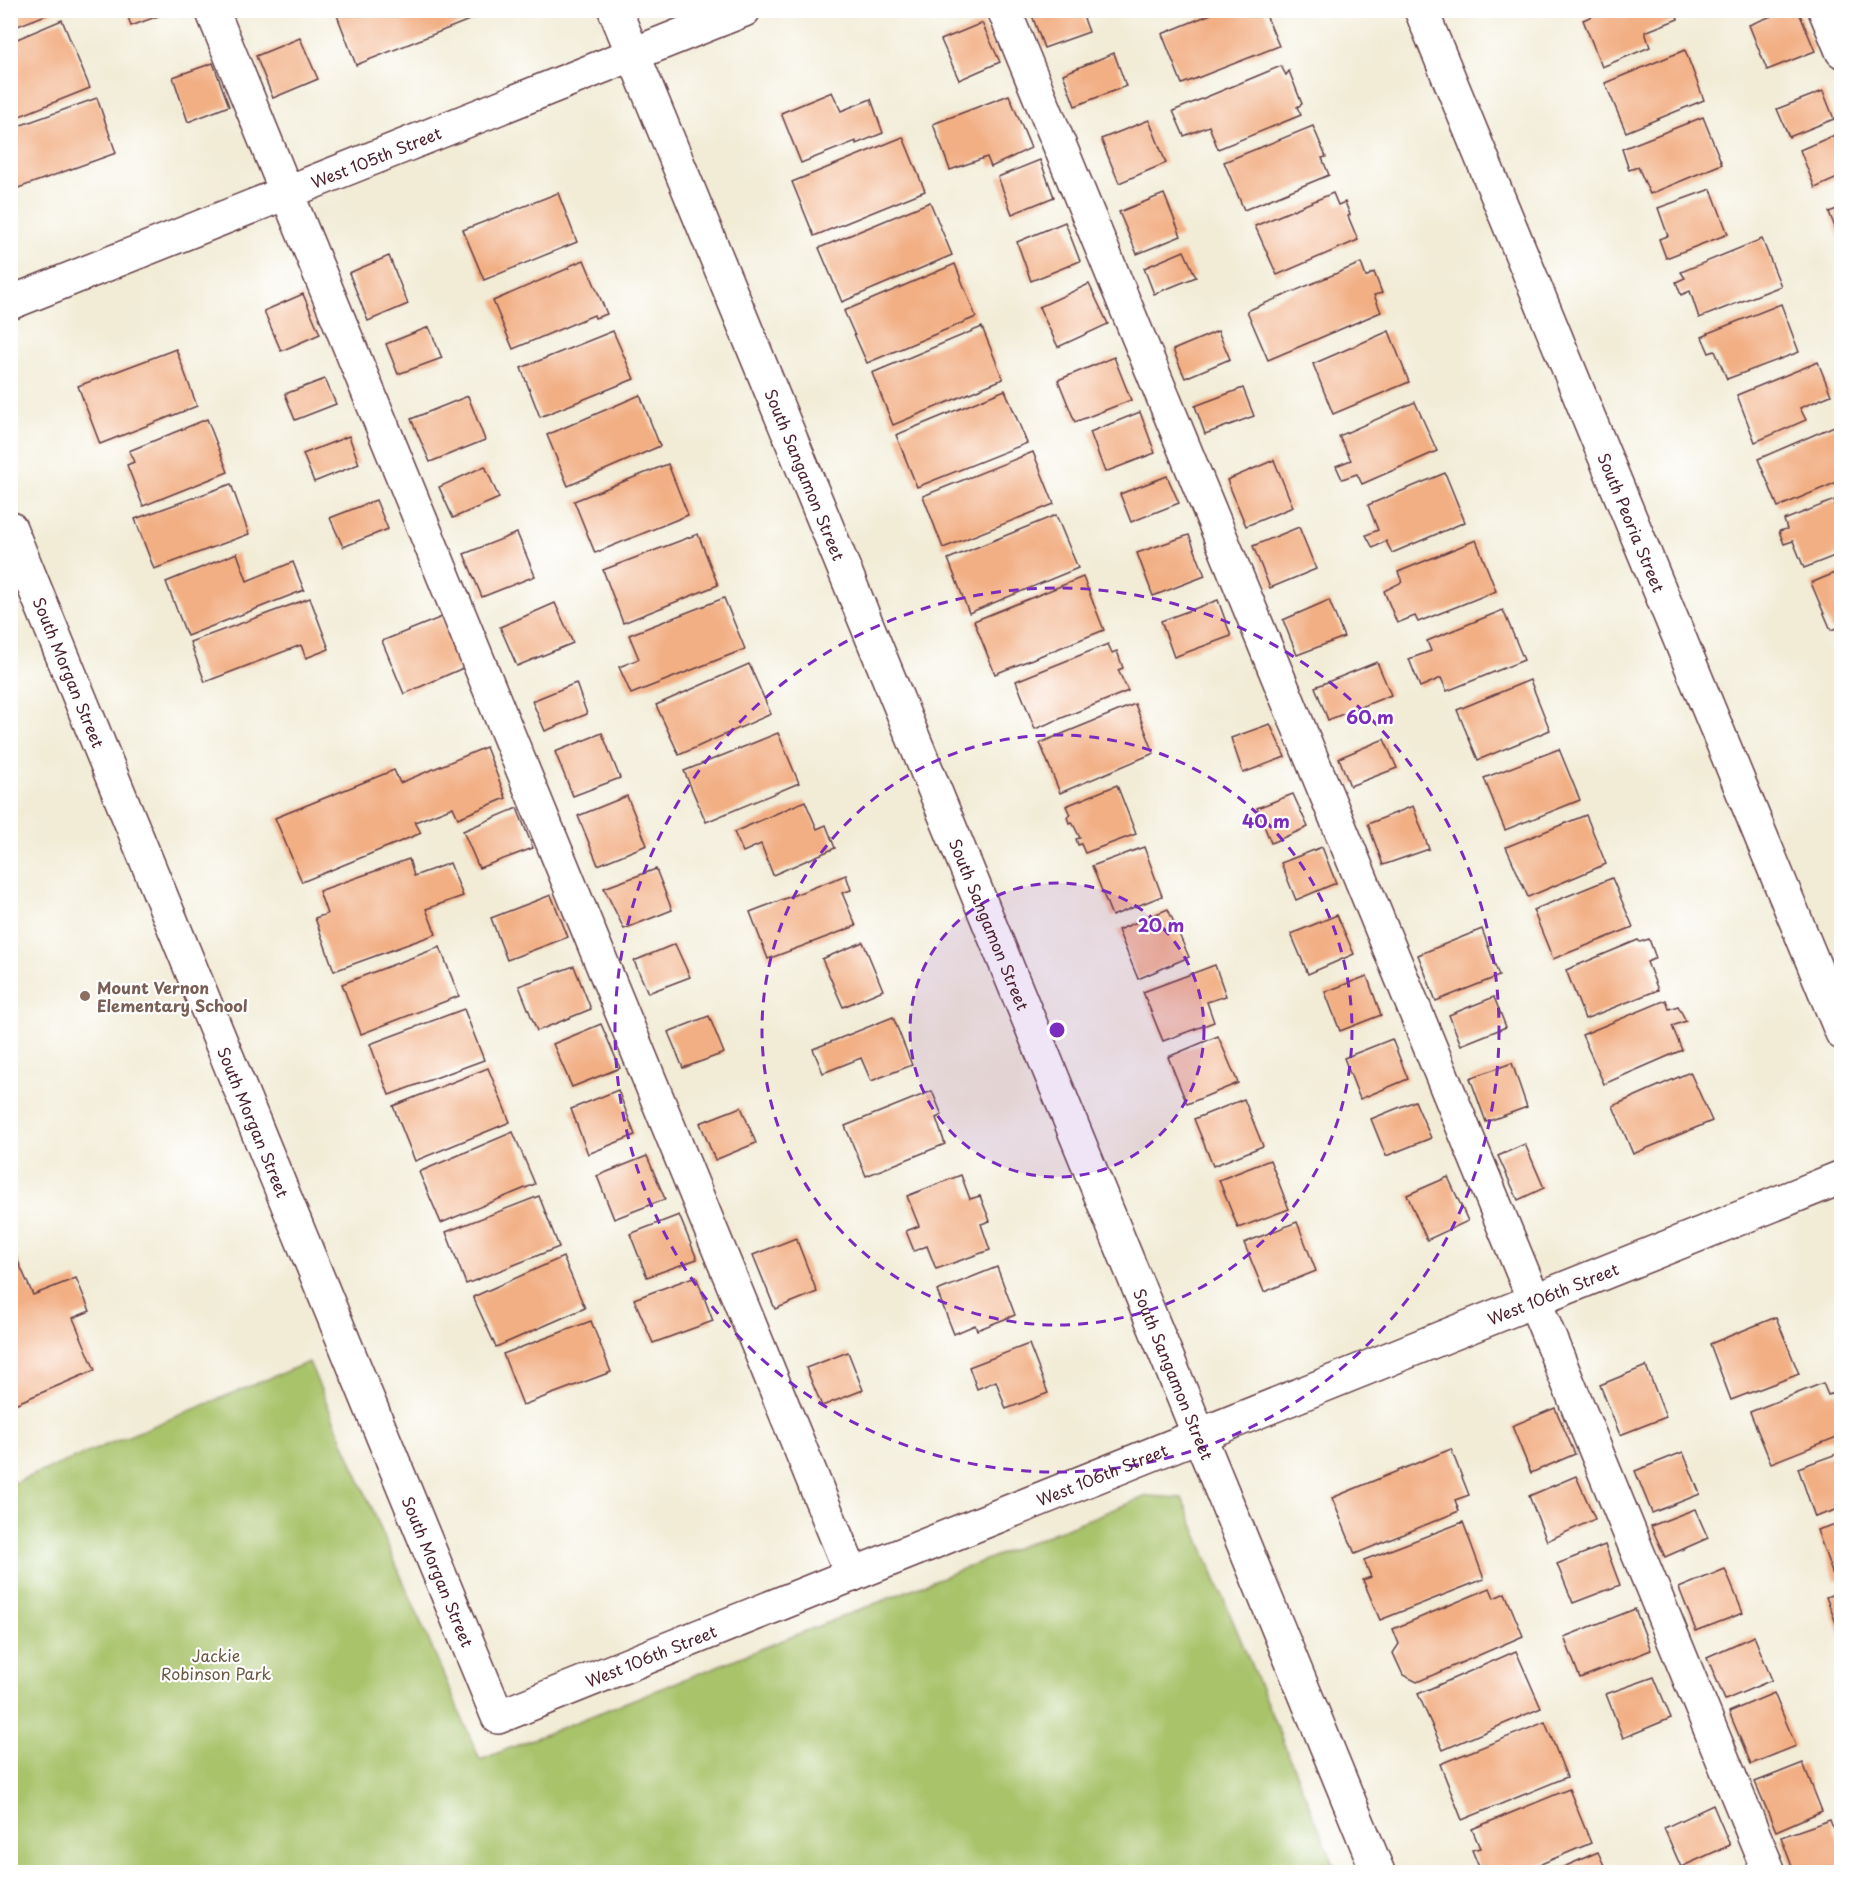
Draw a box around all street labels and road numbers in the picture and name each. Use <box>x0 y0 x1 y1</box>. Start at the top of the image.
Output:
street label: West 105th Street <box>307 120 445 194</box>
street label: South Sangamon Street <box>759 385 851 564</box>
street label: South Peoria Street <box>1592 449 1671 596</box>
street label: South Morgan Street <box>28 593 111 752</box>
street label: South Sangamon Street <box>944 835 1036 1014</box>
street label: South Morgan Street <box>212 1043 296 1201</box>
street label: West 106th Street <box>1484 1256 1622 1330</box>
street label: South Sangamon Street <box>1128 1285 1220 1464</box>
street label: West 106th Street <box>1033 1437 1171 1511</box>
street label: South Morgan Street <box>397 1493 480 1651</box>
street label: West 106th Street <box>582 1618 720 1693</box>

